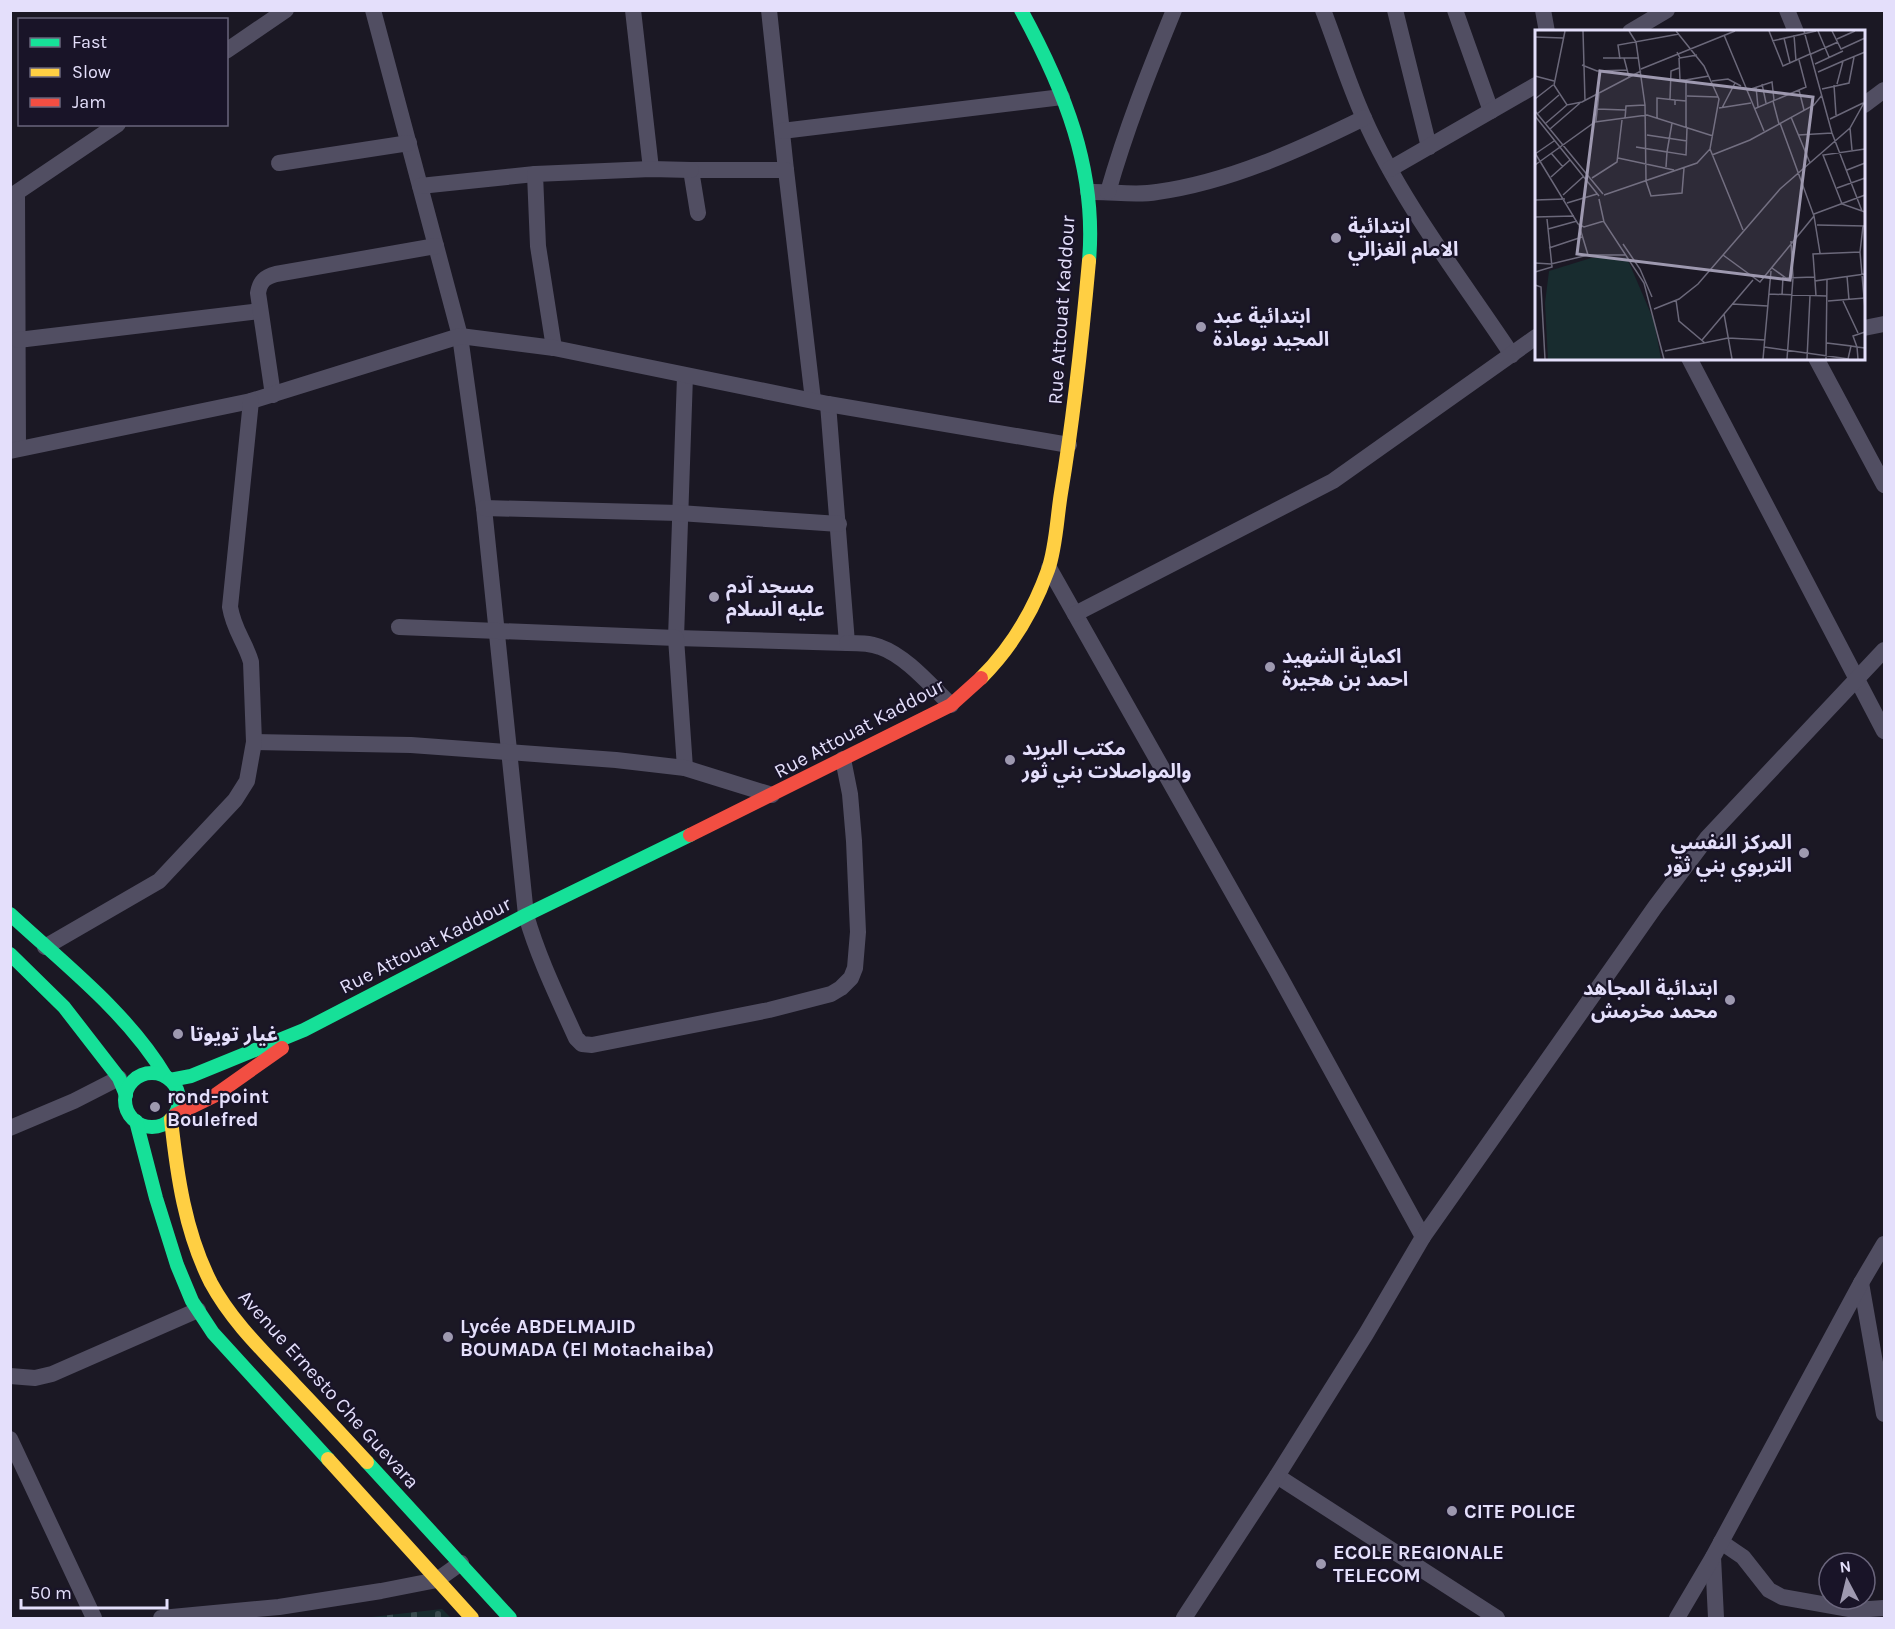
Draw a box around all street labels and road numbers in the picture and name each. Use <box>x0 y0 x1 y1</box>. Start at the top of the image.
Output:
street label: Rue Attouat Kaddour <box>1043 214 1080 405</box>
street label: Rue Attouat Kaddour <box>770 673 949 783</box>
street label: Rue Attouat Kaddour <box>336 892 515 999</box>
street label: Avenue Ernesto Che Guevara <box>233 1285 424 1493</box>

